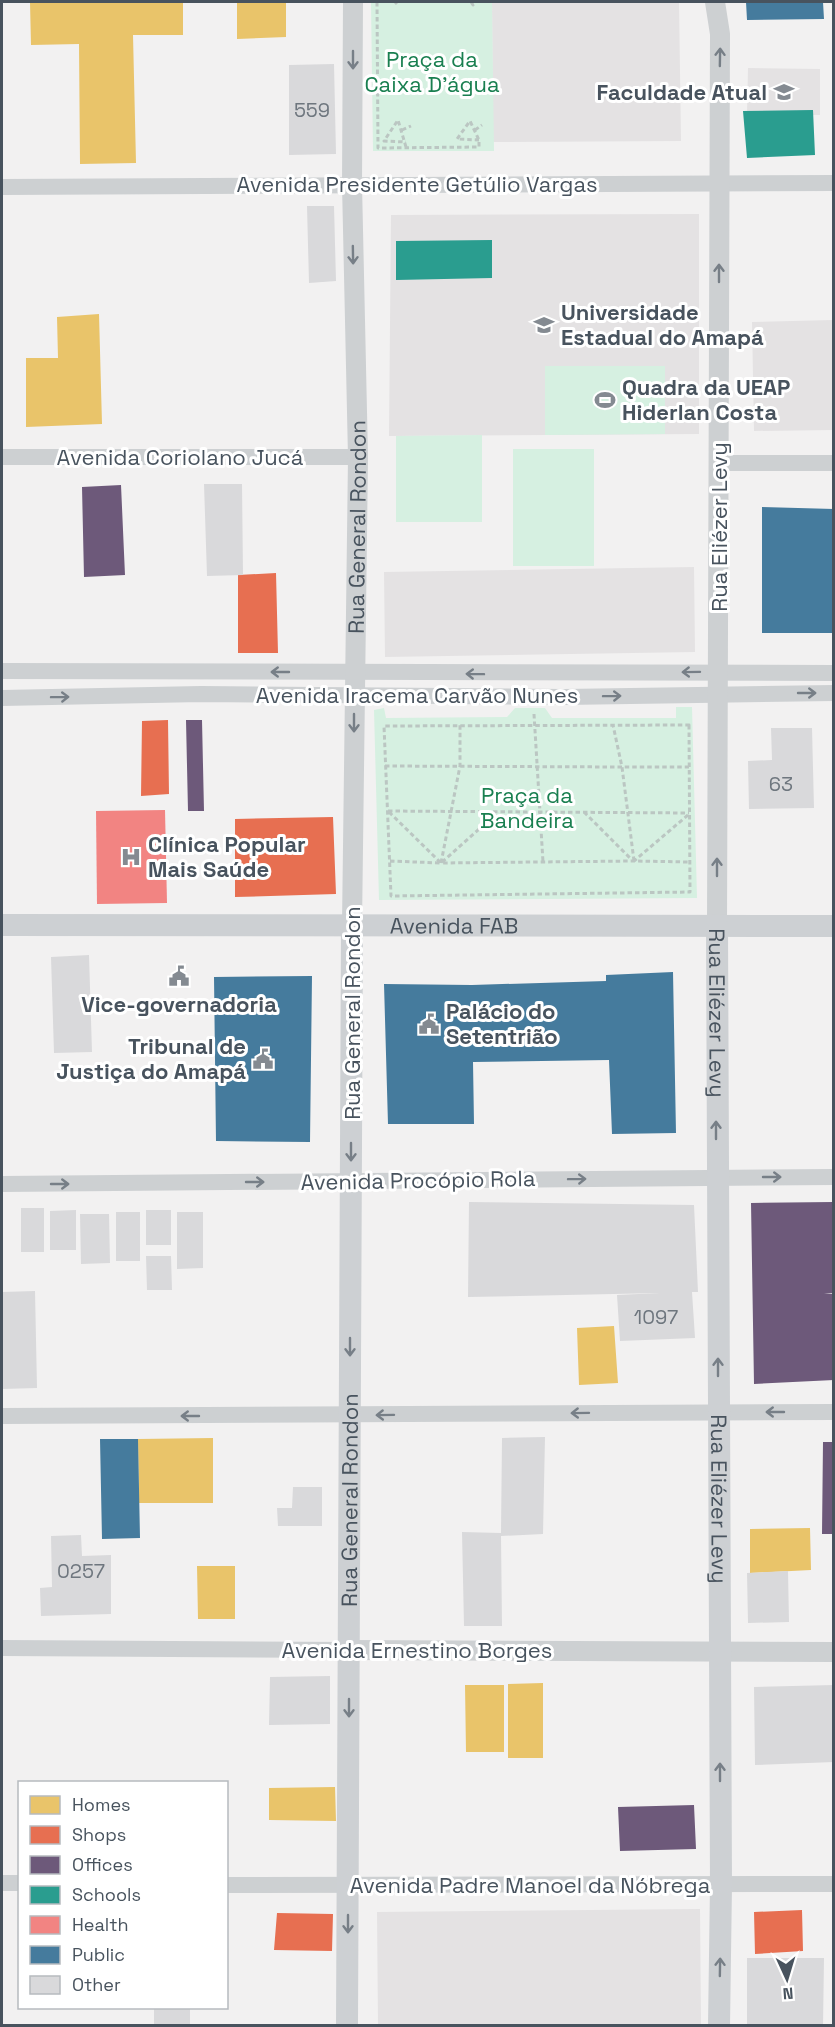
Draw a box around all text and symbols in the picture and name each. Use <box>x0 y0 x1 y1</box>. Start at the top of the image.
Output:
park label: Praça da Caixa D'água <box>364 45 500 98</box>
one-way arrow <box>714 48 726 68</box>
one-way arrow <box>347 49 358 69</box>
place label: Faculdade Atual <box>597 78 767 106</box>
school or university icon: Faculdade Atual <box>772 80 796 104</box>
house number: 559 <box>294 97 330 123</box>
street label: Avenida Presidente Getúlio Vargas <box>236 170 598 198</box>
one-way arrow <box>348 244 359 264</box>
one-way arrow <box>713 264 725 284</box>
place label: Universidade Estadual do Amapá <box>561 298 764 351</box>
school or university icon: Universidade Estadual do Amapá <box>532 313 556 337</box>
place label: Quadra da UEAP Hiderlan Costa <box>622 373 790 426</box>
sports icon: Quadra da UEAP Hiderlan Costa <box>593 388 617 412</box>
street label: Rua General Rondon <box>342 420 372 634</box>
street label: Rua Eliézer Levy <box>705 442 733 612</box>
street label: Avenida Coriolano Jucá <box>57 443 304 471</box>
one-way arrow <box>271 666 291 678</box>
one-way arrow <box>682 666 702 678</box>
one-way arrow <box>466 668 486 680</box>
street label: Avenida Iracema Carvão Nunes <box>256 681 578 709</box>
one-way arrow <box>796 687 816 699</box>
one-way arrow <box>601 690 621 702</box>
one-way arrow <box>49 691 69 703</box>
one-way arrow <box>348 712 360 732</box>
house number: 63 <box>769 771 793 797</box>
park label: Praça da Bandeira <box>480 781 574 834</box>
place label: Clínica Popular Mais Saúde <box>148 830 306 883</box>
hospital icon: Clínica Popular Mais Saúde <box>119 845 143 869</box>
one-way arrow <box>711 858 723 878</box>
street label: Rua General Rondon <box>338 906 366 1120</box>
street label: Avenida FAB <box>390 911 518 940</box>
street label: Rua Eliézer Levy <box>703 928 732 1098</box>
public building icon: Vice-governadoria <box>167 964 191 988</box>
place label: Vice-governadoria <box>81 990 277 1018</box>
place label: Palácio do Setentrião <box>446 997 558 1050</box>
public building icon: Palácio do Setentrião <box>417 1012 441 1036</box>
place label: Tribunal de Justiça do Amapá <box>56 1032 246 1085</box>
public building icon: Tribunal de Justiça do Amapá <box>251 1047 275 1071</box>
one-way arrow <box>710 1121 722 1141</box>
one-way arrow <box>345 1141 357 1161</box>
street label: Avenida Procópio Rola <box>300 1164 536 1196</box>
one-way arrow <box>762 1171 782 1183</box>
one-way arrow <box>567 1173 587 1184</box>
one-way arrow <box>244 1176 264 1188</box>
one-way arrow <box>49 1178 69 1190</box>
house number: 1097 <box>634 1304 678 1330</box>
one-way arrow <box>344 1336 356 1356</box>
one-way arrow <box>712 1358 723 1378</box>
street label: Rua General Rondon <box>335 1393 364 1607</box>
one-way arrow <box>766 1406 786 1418</box>
one-way arrow <box>571 1407 591 1419</box>
one-way arrow <box>376 1409 396 1421</box>
one-way arrow <box>181 1410 201 1422</box>
street label: Rua Eliézer Levy <box>705 1414 734 1584</box>
house number: 0257 <box>57 1558 105 1584</box>
street label: Avenida Ernestino Borges <box>282 1636 552 1664</box>
one-way arrow <box>343 1698 355 1718</box>
one-way arrow <box>715 1763 726 1783</box>
legend <box>18 1781 228 2009</box>
text: Homes <box>72 1793 131 1816</box>
text: Shops <box>72 1823 126 1846</box>
text: Offices <box>72 1853 133 1876</box>
street label: Avenida Padre Manoel da Nóbrega <box>350 1871 711 1899</box>
text: Schools <box>72 1883 141 1906</box>
text: Health <box>72 1913 129 1936</box>
one-way arrow <box>342 1914 354 1934</box>
text: Public <box>72 1943 125 1966</box>
north arrow <box>757 1949 817 2009</box>
one-way arrow <box>714 1958 726 1978</box>
text: Other <box>72 1973 121 1996</box>
text: N <box>782 1983 794 2004</box>

